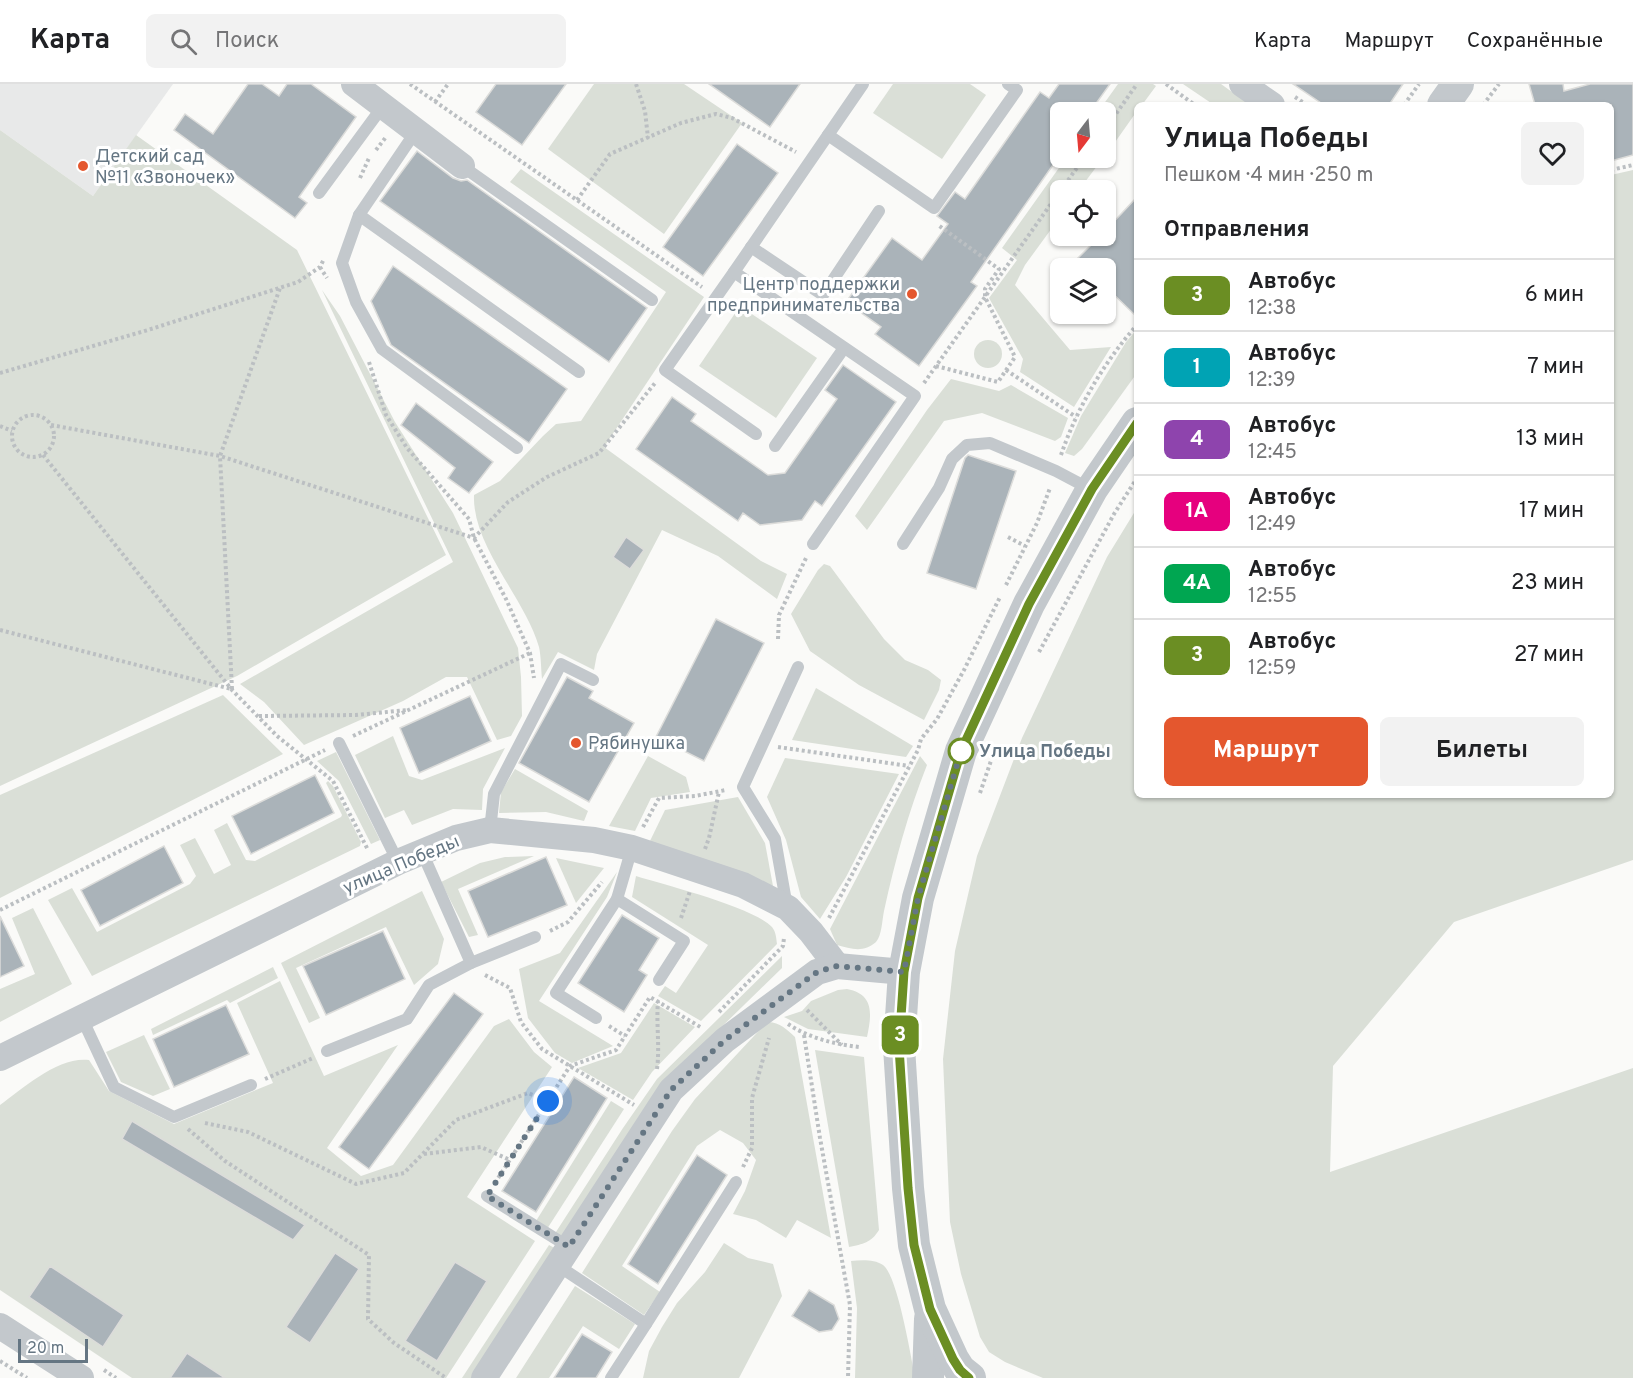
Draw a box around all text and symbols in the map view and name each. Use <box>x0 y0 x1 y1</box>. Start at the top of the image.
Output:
search box <box>146 14 566 68</box>
text: Карта <box>30 23 110 59</box>
icon: search <box>167 25 200 58</box>
text: Поиск <box>215 28 279 55</box>
text: Карта <box>1254 28 1311 55</box>
text: Маршрут <box>1344 28 1434 55</box>
text: Сохранённые <box>1467 28 1603 55</box>
north arrow <box>1050 102 1116 168</box>
map controls <box>1050 102 1116 324</box>
text: Улица Победы <box>1164 122 1369 158</box>
button: heart <box>1521 122 1584 185</box>
place label: Детский сад №11 «Звоночек» <box>95 146 235 190</box>
marker: Детский сад №11 «Звоночек» <box>76 159 90 173</box>
text: Пешком · 4 мин · 250 m <box>1164 163 1373 189</box>
button: locate <box>1050 180 1116 246</box>
text: Отправления <box>1164 217 1309 244</box>
button: layers <box>1050 258 1116 324</box>
text: Автобус <box>1248 269 1336 296</box>
place label: Центр поддержки предпринимательства <box>707 274 900 318</box>
text: 3 <box>1191 282 1203 309</box>
text: 6 мин <box>1525 282 1584 309</box>
marker: Центр поддержки предпринимательства <box>905 287 919 301</box>
text: 12:38 <box>1248 296 1296 322</box>
text: Автобус <box>1248 341 1336 368</box>
text: 1 <box>1193 354 1201 381</box>
text: 7 мин <box>1527 354 1584 381</box>
text: 12:39 <box>1248 368 1296 394</box>
text: Автобус <box>1248 413 1336 440</box>
text: 4 <box>1190 426 1204 453</box>
text: 13 мин <box>1516 426 1584 453</box>
text: 12:45 <box>1248 440 1297 466</box>
text: Автобус <box>1248 485 1336 512</box>
text: 1А <box>1186 498 1208 525</box>
text: 17 мин <box>1519 498 1584 525</box>
text: 12:49 <box>1248 512 1296 538</box>
text: Автобус <box>1248 557 1336 584</box>
text: 4А <box>1183 570 1211 597</box>
text: 23 мин <box>1511 570 1584 597</box>
text: 12:55 <box>1248 584 1297 610</box>
text: Автобус <box>1248 629 1336 656</box>
text: 3 <box>1191 642 1203 669</box>
text: 27 мин <box>1514 642 1584 669</box>
text: 12:59 <box>1248 656 1296 682</box>
button: Маршрут <box>1164 717 1368 786</box>
button: Билеты <box>1380 717 1584 786</box>
place label: Рябинушка <box>588 733 685 756</box>
marker: Рябинушка <box>569 736 583 750</box>
marker: Улица Победы <box>948 738 974 764</box>
place label: Улица Победы <box>979 741 1111 764</box>
street label: улица Победы <box>340 830 463 900</box>
line badge: 3 <box>880 1016 920 1054</box>
text: 3 <box>894 1022 906 1049</box>
your location <box>533 1086 563 1116</box>
scale bar <box>18 1336 88 1364</box>
text: 20 m <box>27 1339 64 1359</box>

